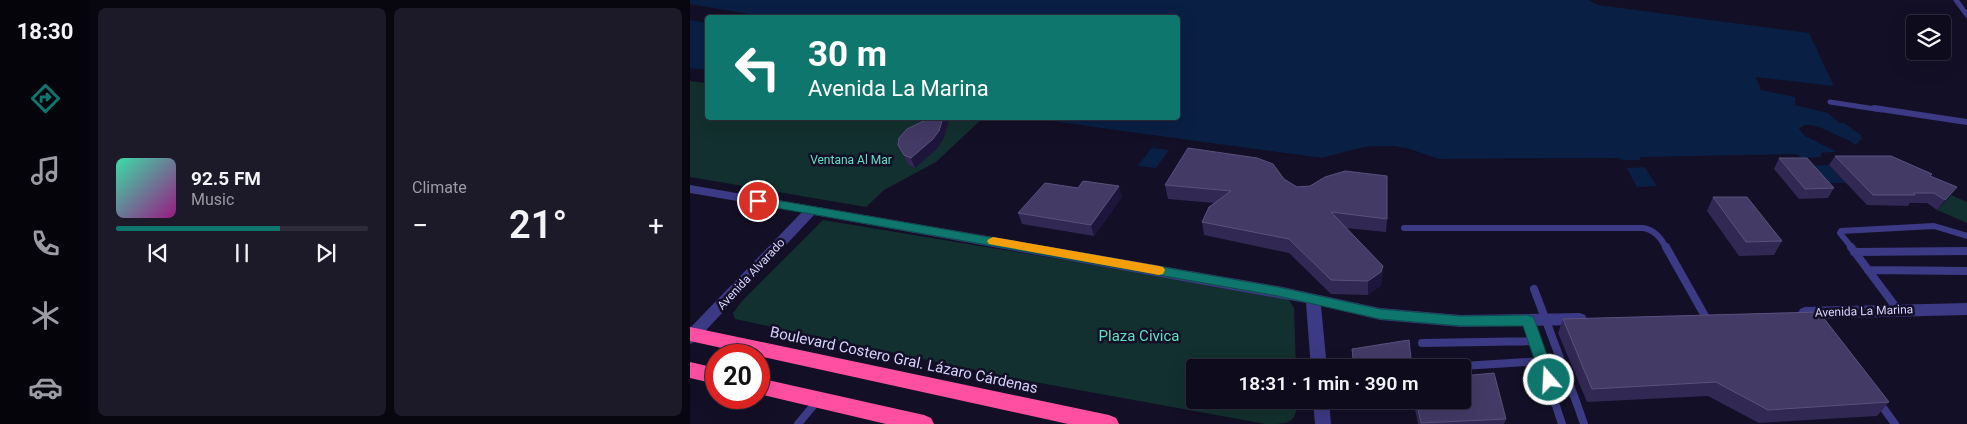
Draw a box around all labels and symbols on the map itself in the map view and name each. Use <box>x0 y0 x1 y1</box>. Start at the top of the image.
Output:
park label: Ventana Al Mar <box>810 153 892 167</box>
pin <box>737 180 779 222</box>
street label: Avenida Alvarado <box>714 235 788 313</box>
street label: Avenida La Marina <box>1815 302 1913 320</box>
street label: Boulevard Costero Gral. Lázaro Cárdenas <box>768 323 1040 397</box>
park label: Plaza Civica <box>1099 327 1179 345</box>
speed limit sign: 20 <box>705 344 770 409</box>
position arrow <box>1522 353 1574 405</box>

